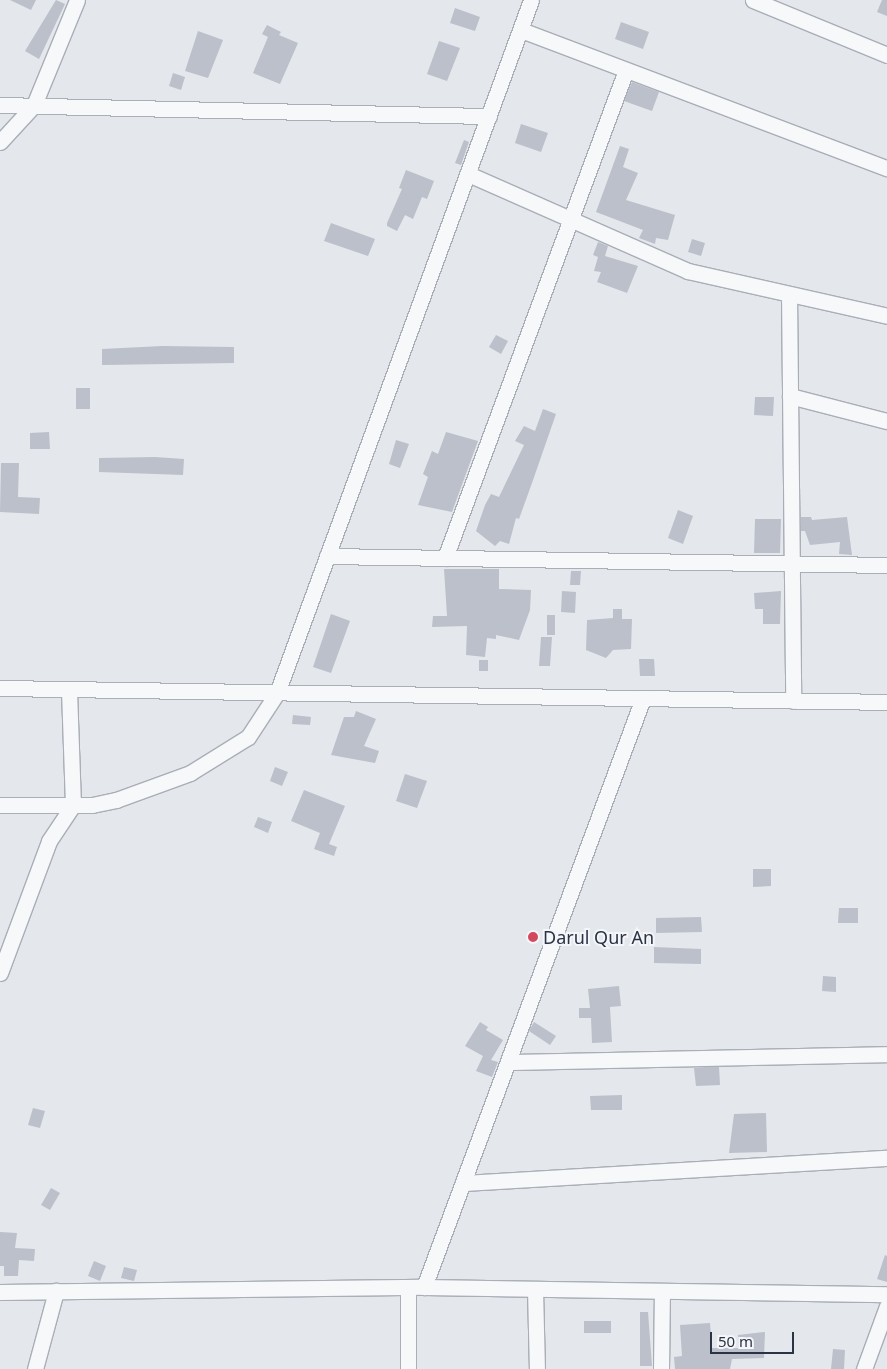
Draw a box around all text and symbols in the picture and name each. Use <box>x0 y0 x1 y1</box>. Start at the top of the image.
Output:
place label: Darul Qur An <box>543 926 654 948</box>
marker: Darul Qur An <box>527 931 539 943</box>
scale bar <box>712 1322 796 1354</box>
text: 50 m <box>718 1331 753 1351</box>

